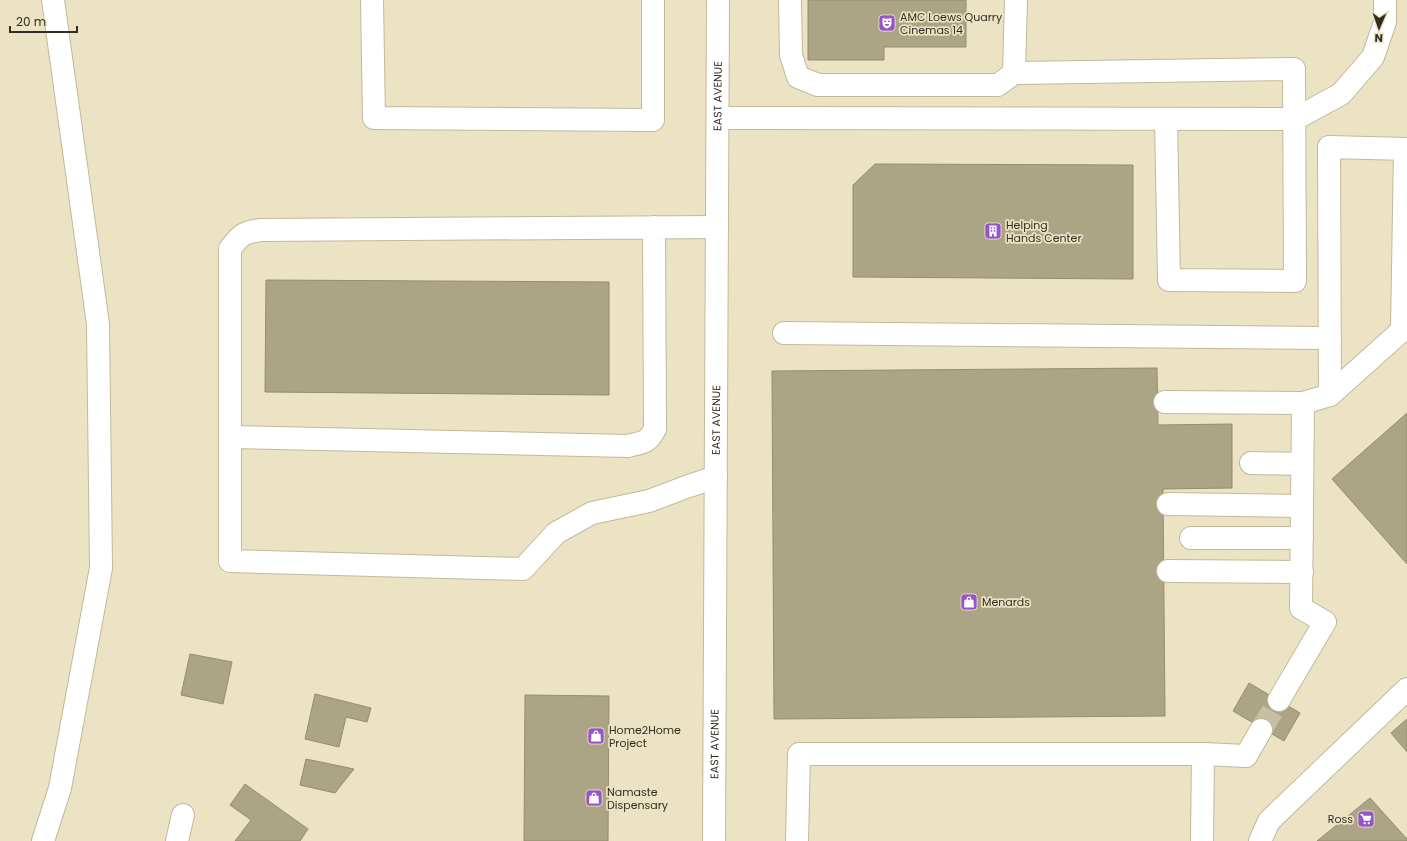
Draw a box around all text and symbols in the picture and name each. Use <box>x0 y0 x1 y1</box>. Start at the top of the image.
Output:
scale bar <box>10 8 77 34</box>
north arrow <box>1359 8 1399 48</box>
place label: AMC Loews Quarry Cinemas 14 <box>900 9 1003 38</box>
text: 20 m <box>16 13 46 30</box>
theatre icon: AMC Loews Quarry Cinemas 14 <box>877 13 897 33</box>
text: N <box>1374 30 1383 46</box>
street label: EAST AVENUE <box>709 61 726 131</box>
place label: Helping Hands Center <box>1006 217 1081 246</box>
building icon: Helping Hands Center <box>983 221 1003 241</box>
street label: EAST AVENUE <box>708 385 724 455</box>
shop icon: Menards <box>959 592 979 612</box>
place label: Menards <box>982 594 1030 610</box>
street label: EAST AVENUE <box>706 709 723 779</box>
place label: Home2Home Project <box>609 722 681 751</box>
shop icon: Home2Home Project <box>586 726 606 746</box>
place label: Namaste Dispensary <box>607 784 669 813</box>
shop icon: Namaste Dispensary <box>584 788 604 808</box>
supermarket icon: Ross <box>1356 809 1376 829</box>
place label: Ross <box>1328 811 1353 827</box>

